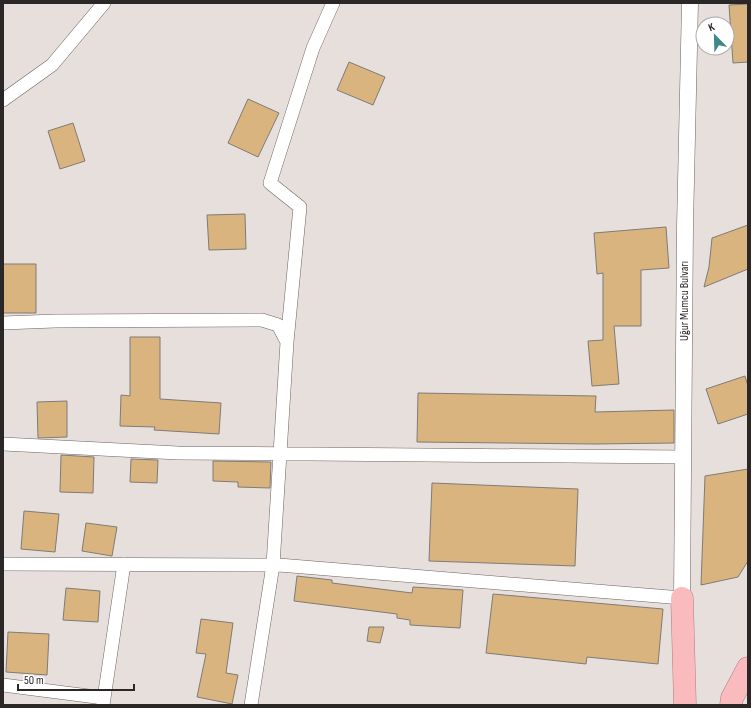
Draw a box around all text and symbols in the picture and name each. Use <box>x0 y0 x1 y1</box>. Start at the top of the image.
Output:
north arrow <box>695 16 735 56</box>
text: K <box>706 20 717 34</box>
street label: Uğur Mumcu Bulvarı <box>677 261 692 341</box>
scale bar <box>18 666 134 692</box>
text: 50 m <box>24 673 44 688</box>

